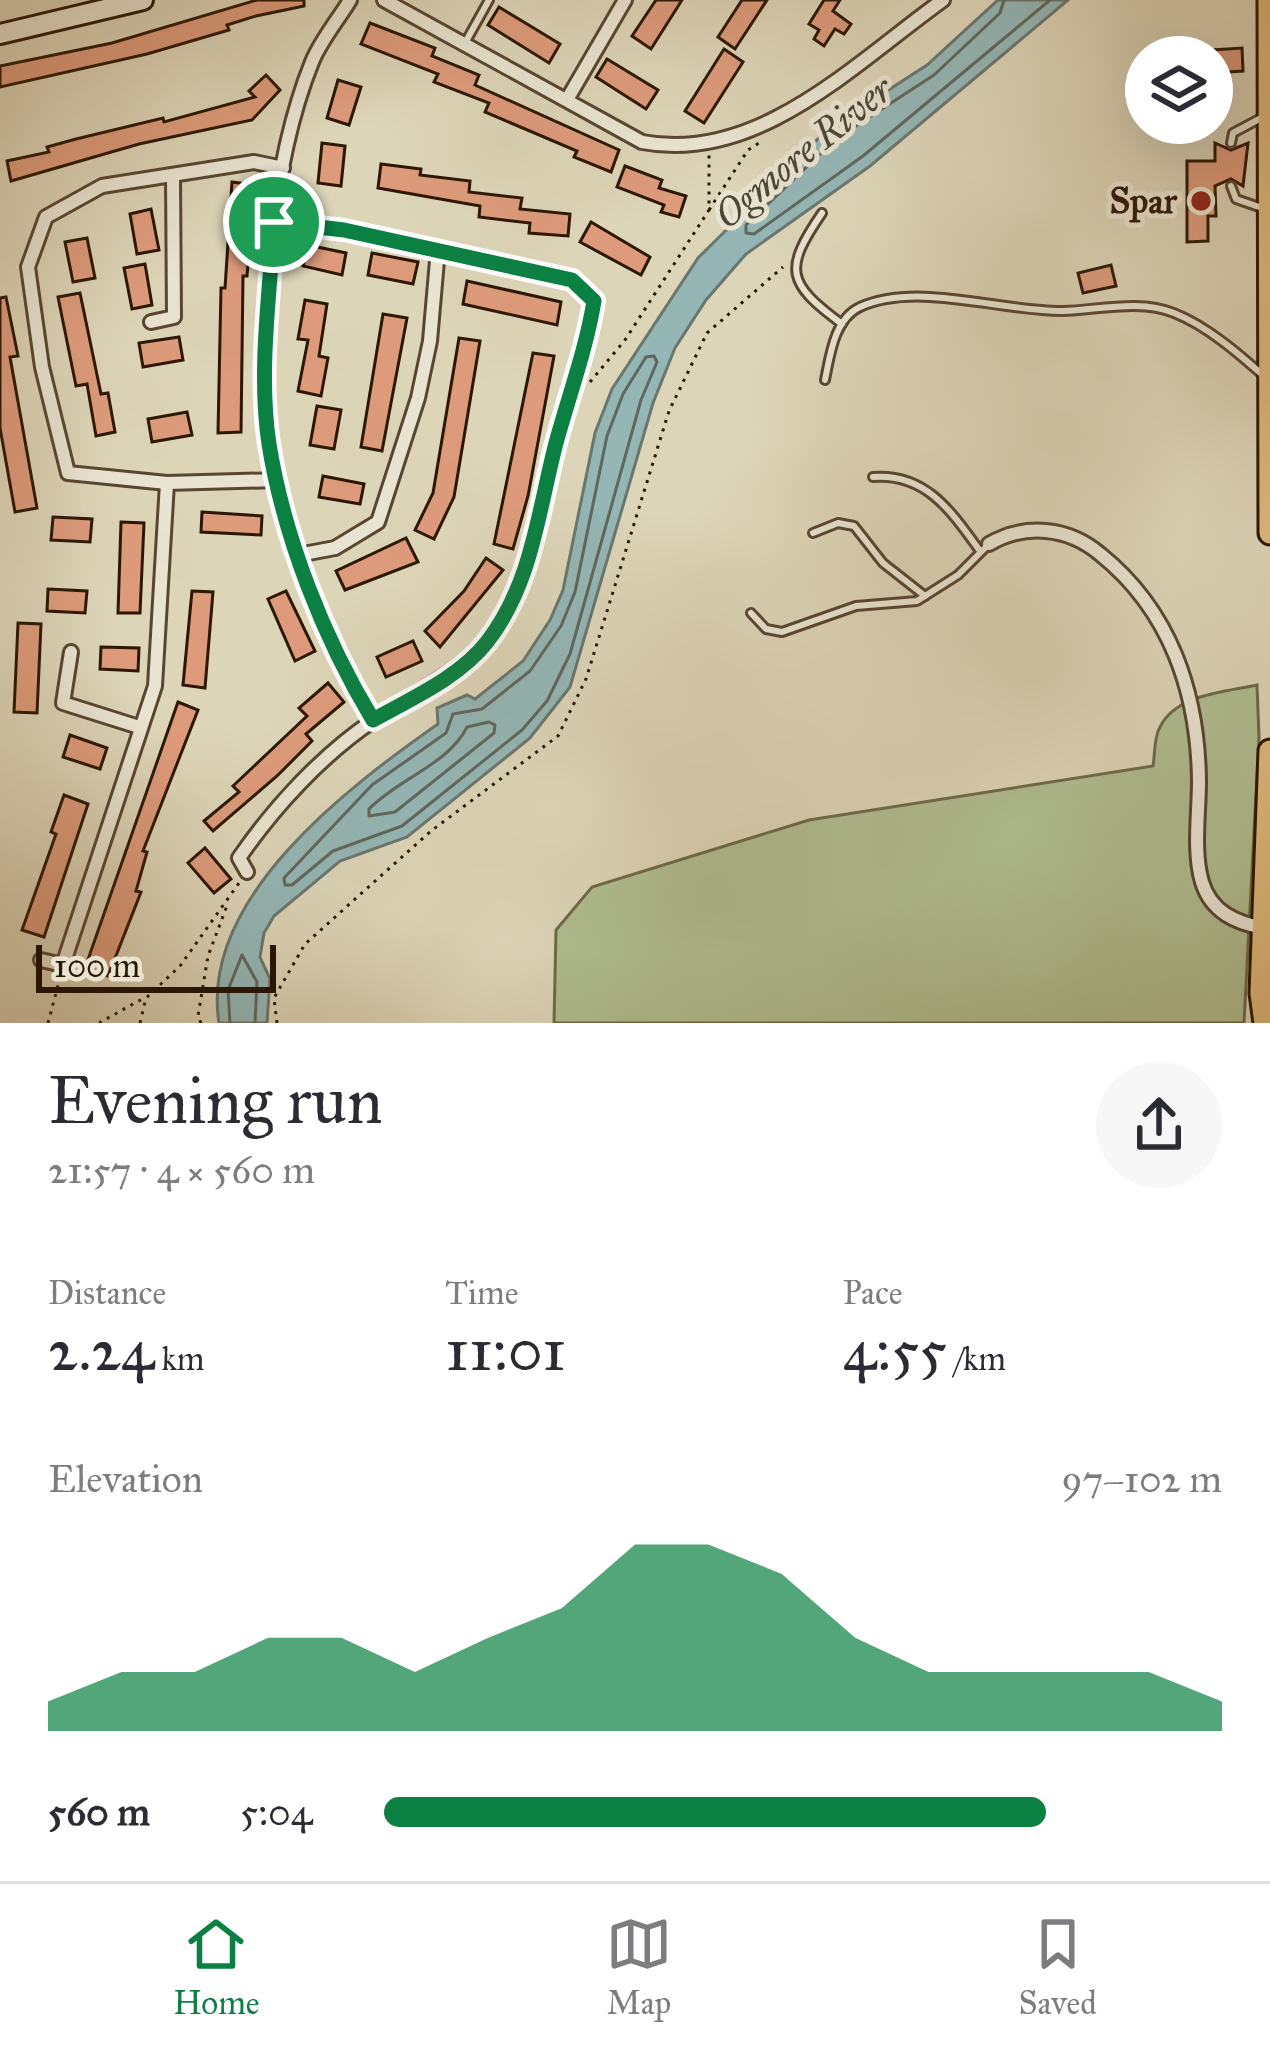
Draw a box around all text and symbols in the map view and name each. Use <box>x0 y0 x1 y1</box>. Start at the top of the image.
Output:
map controls <box>1125 36 1233 144</box>
button: layers <box>1125 36 1233 144</box>
water label: Ogmore River <box>704 64 903 239</box>
pin <box>223 171 325 273</box>
place label: Spar <box>1110 179 1177 223</box>
marker: Spar <box>1188 188 1214 214</box>
icon: arrive <box>241 189 307 255</box>
scale bar <box>36 939 276 992</box>
text: 100 m <box>54 946 140 986</box>
text: Evening run <box>48 1060 383 1141</box>
button: share <box>1096 1062 1222 1188</box>
text: 21:57 · 4 × 560 m <box>48 1146 315 1194</box>
text: Distance <box>48 1273 166 1313</box>
text: Time <box>445 1273 518 1313</box>
text: Pace <box>843 1273 903 1313</box>
text: 2.24 <box>48 1313 154 1386</box>
text: 11:01 <box>445 1313 566 1386</box>
text: 4:55 <box>843 1313 947 1386</box>
text: km <box>154 1339 204 1379</box>
text: /km <box>947 1339 1006 1379</box>
text: Elevation <box>48 1455 203 1503</box>
text: 97–102 m <box>1061 1455 1222 1503</box>
text: 560 m <box>48 1788 150 1836</box>
text: 5:04 <box>240 1788 312 1836</box>
tab: Home <box>173 1911 260 2023</box>
tab: Map <box>606 1911 672 2023</box>
tab: Saved <box>1018 1911 1097 2023</box>

